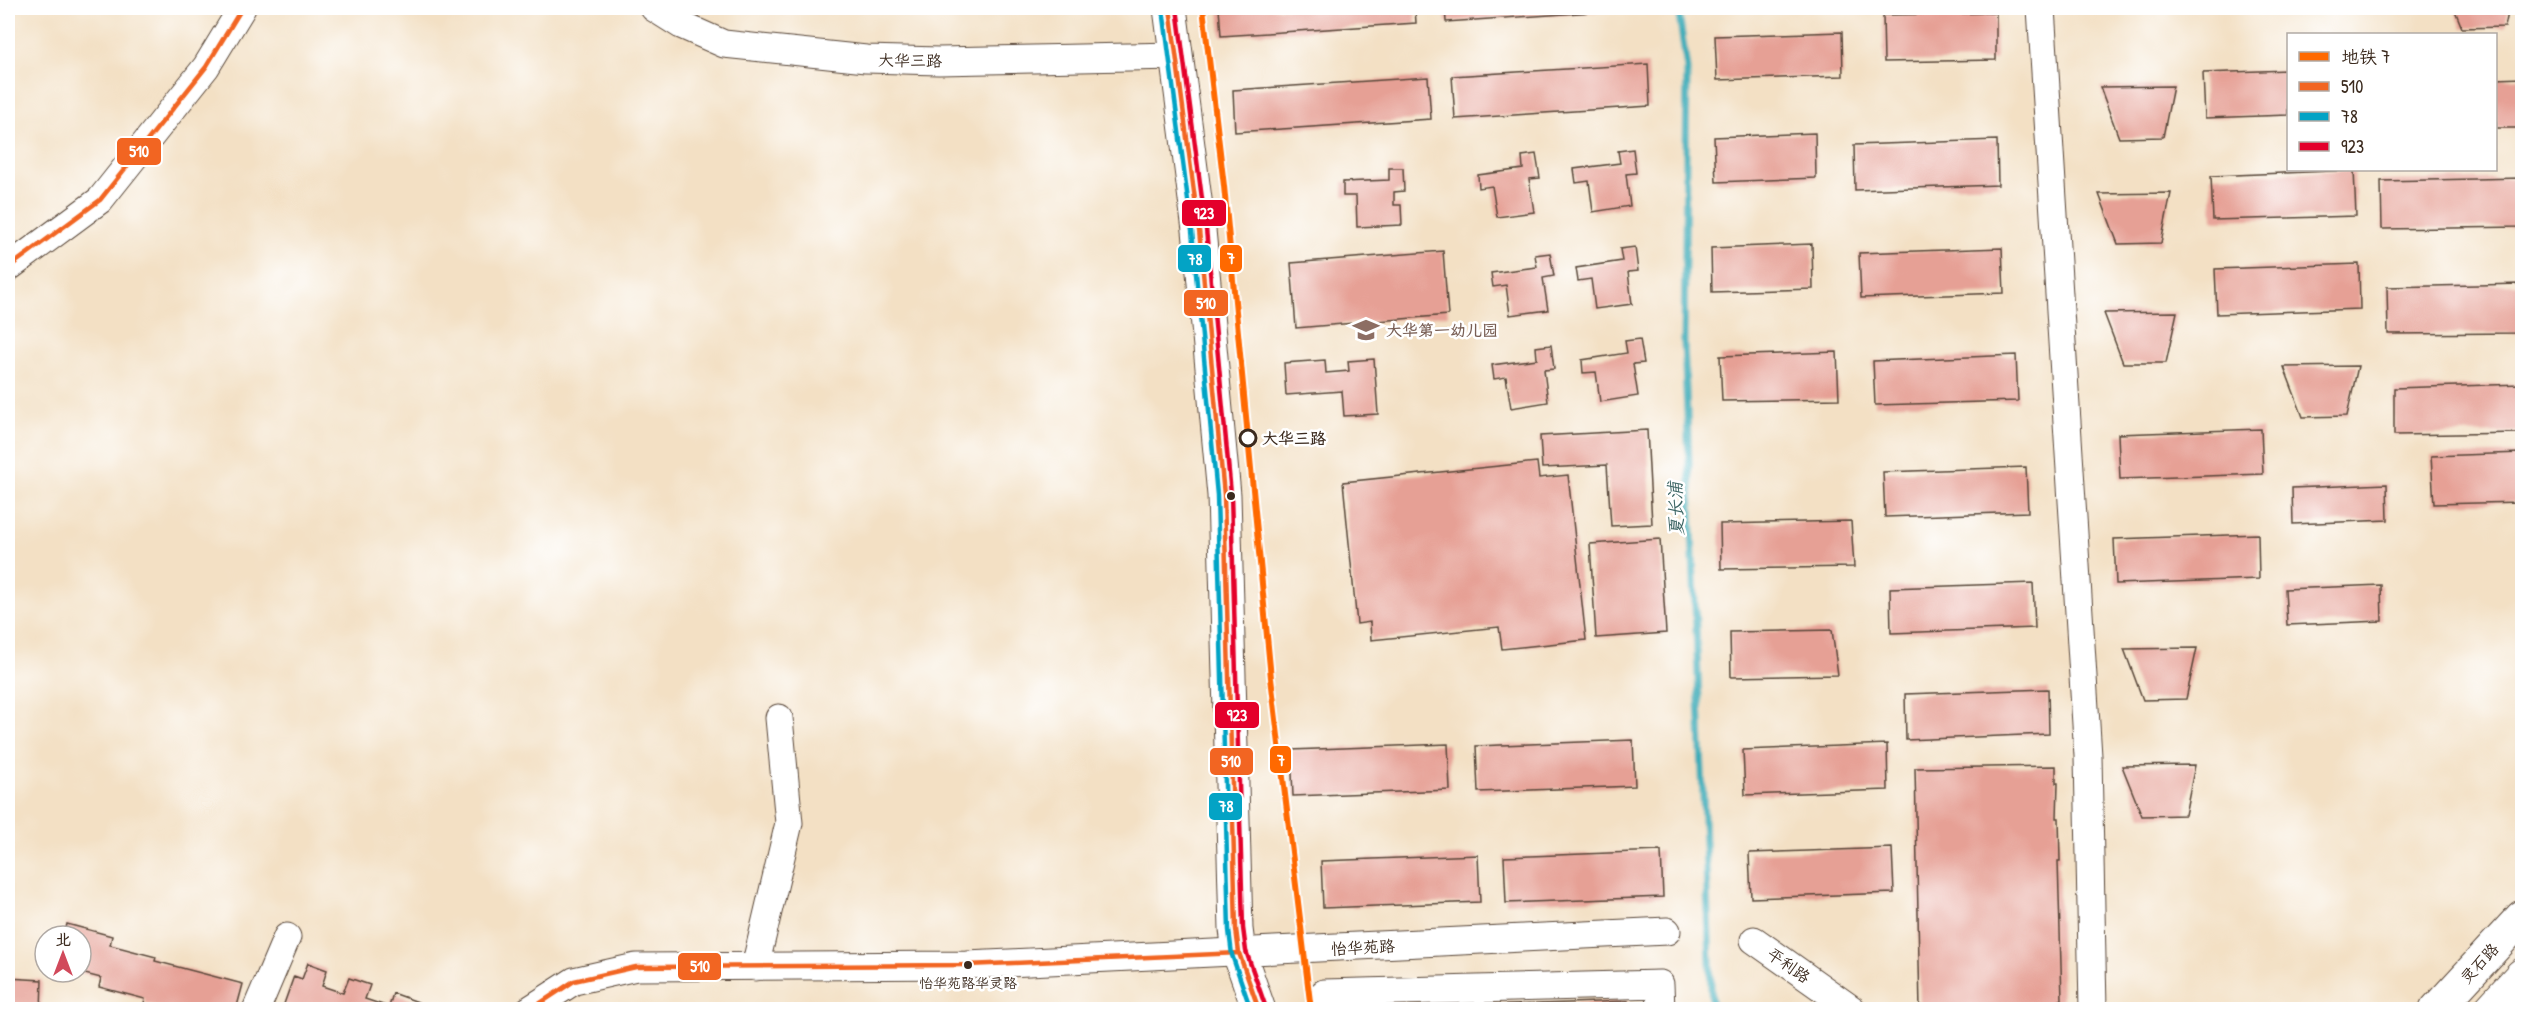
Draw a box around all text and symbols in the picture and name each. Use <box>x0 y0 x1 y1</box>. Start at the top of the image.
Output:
legend <box>2287 33 2497 171</box>
text: 地铁 7 <box>2341 44 2390 69</box>
street label: 大华三路 <box>878 48 942 72</box>
text: 510 <box>2341 74 2363 99</box>
text: 78 <box>2341 104 2358 129</box>
text: 923 <box>2341 134 2364 159</box>
line badge: 510 <box>116 137 162 166</box>
text: 510 <box>129 140 149 162</box>
line badge: 923 <box>1181 199 1227 227</box>
text: 923 <box>1194 202 1214 224</box>
line badge: 78 <box>1177 244 1212 273</box>
line badge: 7 <box>1219 244 1243 273</box>
text: 7 <box>1226 247 1235 269</box>
text: 78 <box>1187 248 1202 270</box>
line badge: 510 <box>1183 289 1229 317</box>
text: 510 <box>1196 292 1216 314</box>
school or university icon: 大华第一幼儿园 <box>1351 315 1381 345</box>
place label: 大华第一幼儿园 <box>1386 319 1498 341</box>
place label: 大华三路 <box>1262 427 1326 449</box>
marker: 大华三路 <box>1239 429 1257 447</box>
water label: 夏长浦 <box>1662 480 1689 536</box>
unlabelled marker <box>1225 490 1237 502</box>
line badge: 923 <box>1214 701 1260 729</box>
text: 923 <box>1227 704 1247 726</box>
line badge: 7 <box>1269 745 1292 774</box>
line badge: 510 <box>1209 747 1254 776</box>
text: 7 <box>1276 749 1285 771</box>
text: 510 <box>1221 750 1241 772</box>
line badge: 78 <box>1208 792 1243 821</box>
text: 78 <box>1218 795 1233 817</box>
north arrow <box>33 924 93 984</box>
text: 北 <box>55 928 71 950</box>
street label: 怡华苑路 <box>1330 934 1396 960</box>
street label: 灵石路 <box>2455 938 2503 988</box>
street label: 平利路 <box>1763 942 1815 988</box>
line badge: 510 <box>677 952 722 981</box>
text: 510 <box>690 955 710 977</box>
marker: 怡华苑路华灵路 <box>962 959 974 971</box>
place label: 怡华苑路华灵路 <box>919 973 1017 992</box>

